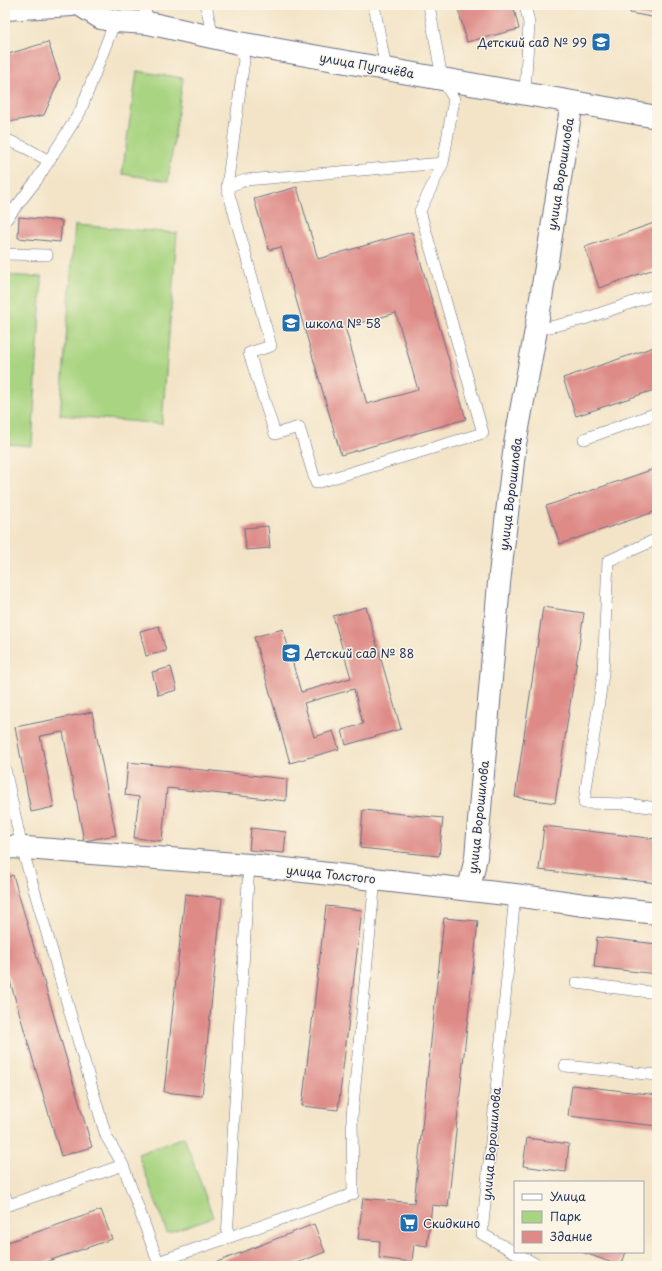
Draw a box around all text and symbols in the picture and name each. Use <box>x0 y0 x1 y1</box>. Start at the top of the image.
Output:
school or university icon: Детский сад № 99 <box>590 31 612 53</box>
place label: Детский сад № 99 <box>477 33 587 51</box>
street label: улица Пугачёва <box>318 48 416 82</box>
street label: улица Ворошилова <box>542 116 578 232</box>
school or university icon: школа № 58 <box>280 312 302 334</box>
place label: школа № 58 <box>305 314 381 332</box>
street label: улица Ворошилова <box>494 436 526 552</box>
school or university icon: Детский сад № 88 <box>280 642 302 664</box>
place label: Детский сад № 88 <box>304 644 414 662</box>
street label: улица Ворошилова <box>463 759 493 874</box>
street label: улица Толстого <box>285 860 377 888</box>
street label: улица Ворошилова <box>477 1086 505 1201</box>
legend <box>514 1181 644 1253</box>
text: Улица <box>550 1187 586 1205</box>
text: Парк <box>550 1207 582 1225</box>
supermarket icon: Скидкино <box>398 1212 420 1234</box>
place label: Скидкино <box>423 1214 481 1232</box>
text: Здание <box>550 1227 592 1245</box>

